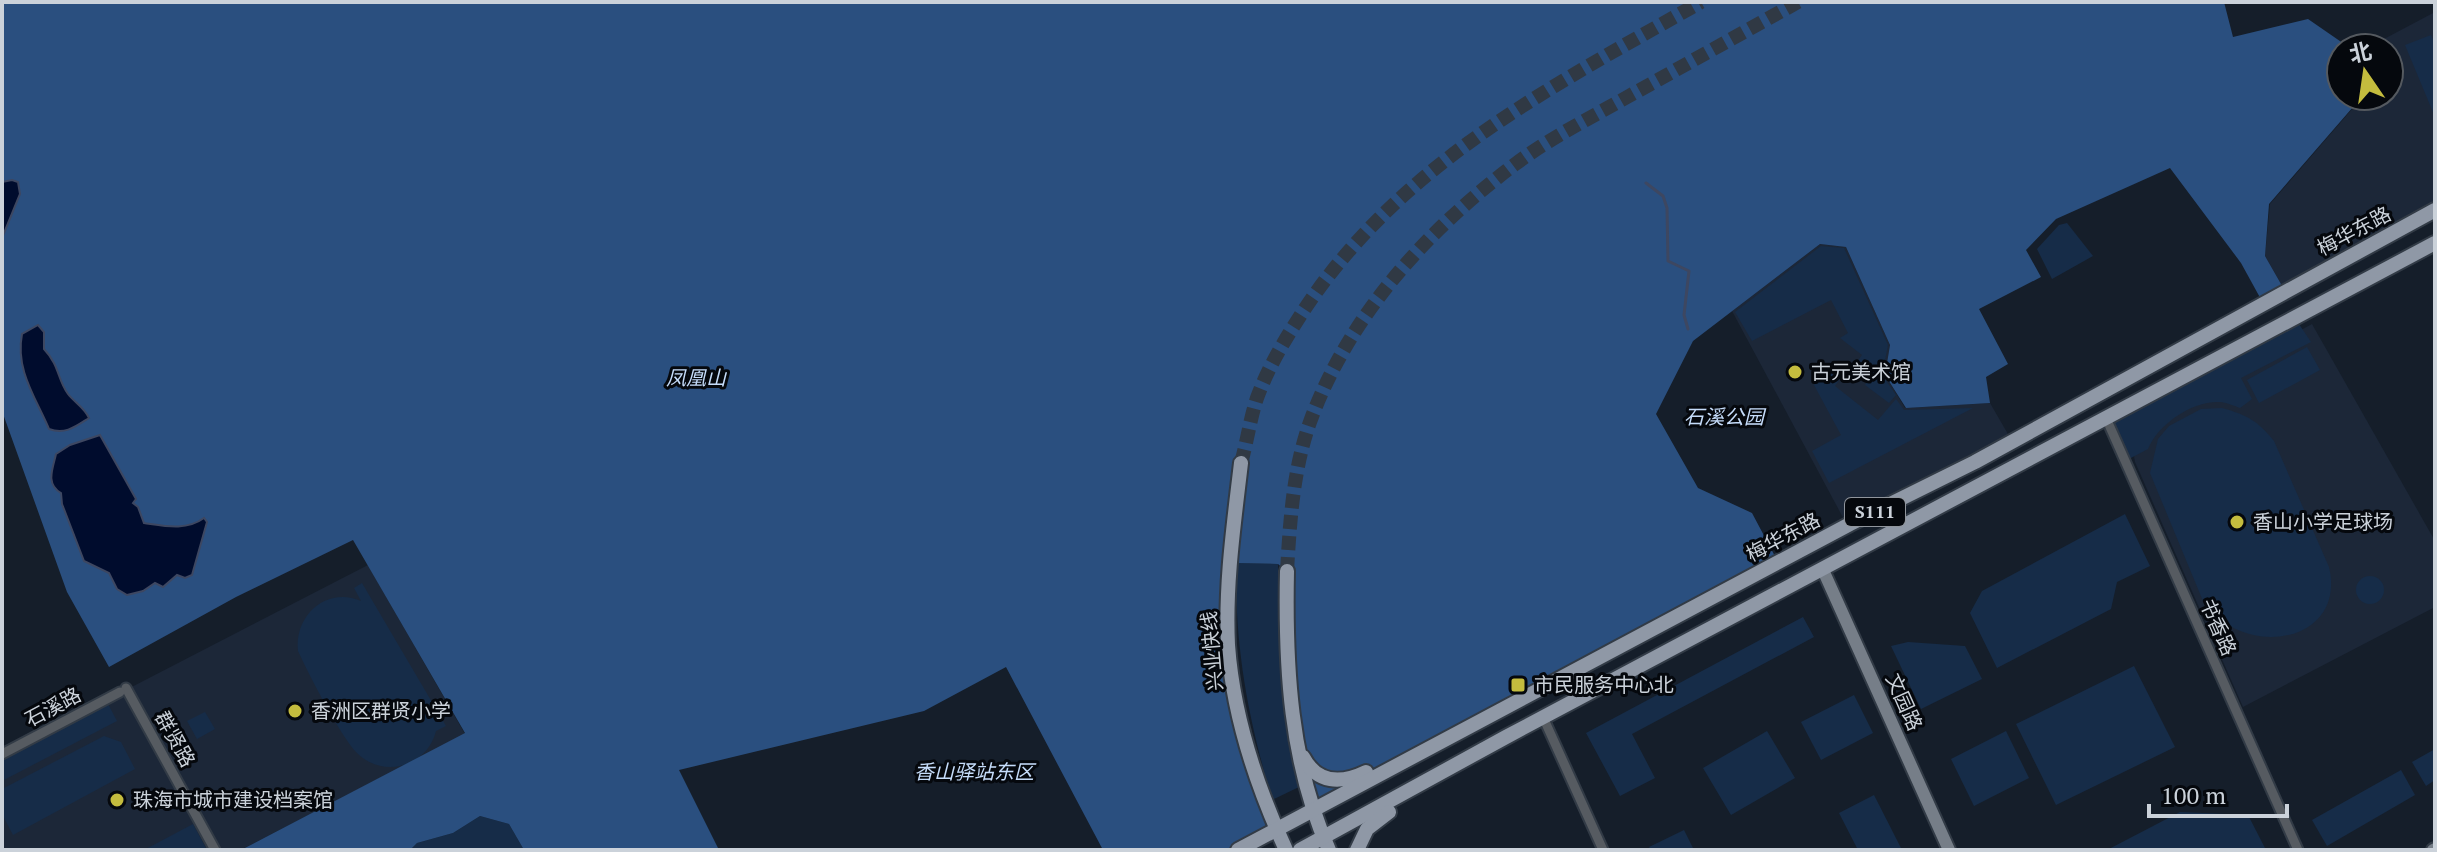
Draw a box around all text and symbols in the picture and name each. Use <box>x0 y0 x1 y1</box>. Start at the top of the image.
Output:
north arrow <box>2325 32 2405 112</box>
text: 北 <box>2346 35 2374 69</box>
street label: 梅华东路 <box>2312 200 2395 261</box>
place label: 古元美术馆 <box>1811 358 1911 385</box>
marker: 古元美术馆 <box>1786 363 1804 381</box>
park label: 凤凰山 <box>666 364 728 391</box>
park label: 石溪公园 <box>1684 403 1767 430</box>
road number: S111 <box>1845 498 1905 526</box>
street label: 梅华东路 <box>1741 506 1824 567</box>
place label: 香山小学足球场 <box>2253 508 2393 535</box>
marker: 香山小学足球场 <box>2228 513 2246 531</box>
street label: 书香路 <box>2194 594 2243 660</box>
street label: 兴业快线 <box>1195 610 1228 692</box>
street label: 文园路 <box>1880 669 1929 735</box>
place label: 市民服务中心北 <box>1534 671 1674 698</box>
marker: 市民服务中心北 <box>1509 676 1527 694</box>
street label: 石溪路 <box>20 681 86 733</box>
place label: 香洲区群贤小学 <box>311 697 451 724</box>
marker: 香洲区群贤小学 <box>286 702 304 720</box>
street label: 群贤路 <box>149 706 202 772</box>
park label: 香山驿站东区 <box>914 758 1037 785</box>
scale bar <box>2149 768 2287 818</box>
text: 100 m <box>2161 779 2226 811</box>
place label: 珠海市城市建设档案馆 <box>133 786 333 813</box>
marker: 珠海市城市建设档案馆 <box>108 791 126 809</box>

